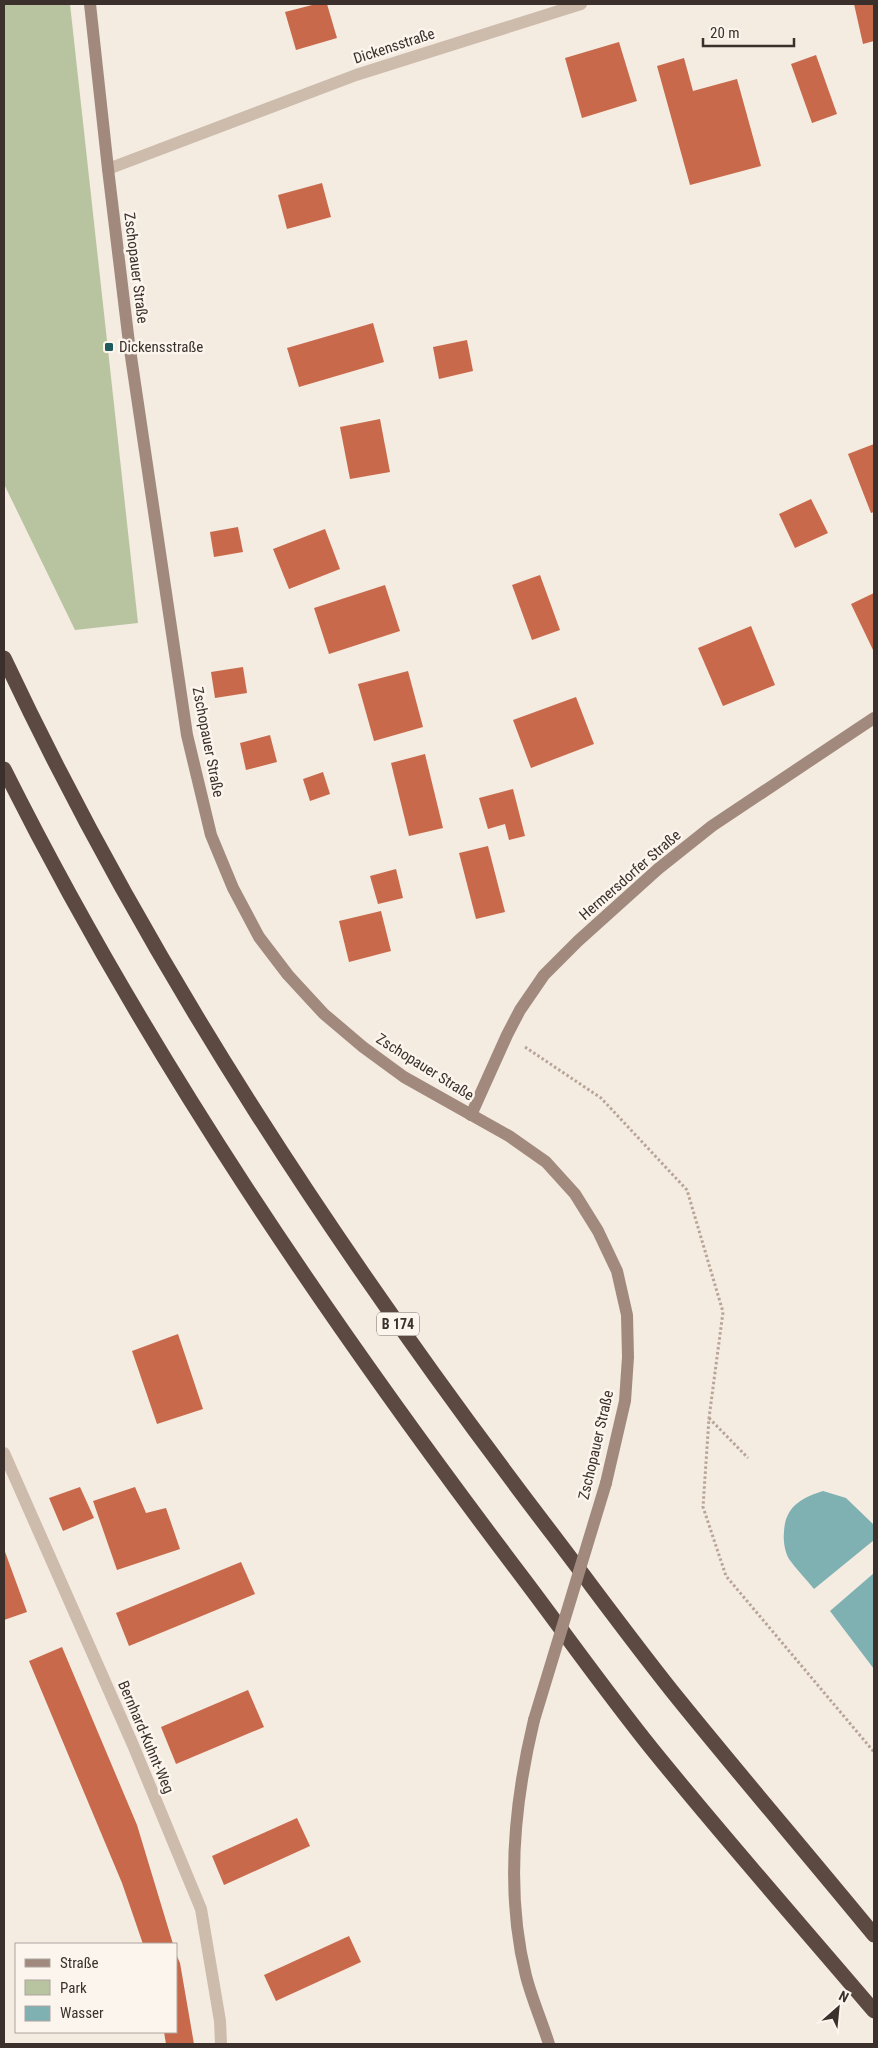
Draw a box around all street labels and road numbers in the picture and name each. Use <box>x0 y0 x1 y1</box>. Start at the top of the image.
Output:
street label: Dickensstraße <box>351 24 437 68</box>
street label: Zschopauer Straße <box>120 211 152 325</box>
street label: Zschopauer Straße <box>188 685 228 799</box>
street label: Hermersdorfer Straße <box>576 826 684 924</box>
street label: Zschopauer Straße <box>373 1030 477 1104</box>
road number: B 174 <box>377 1312 419 1336</box>
street label: Zschopauer Straße <box>575 1389 617 1501</box>
street label: Bernhard-Kuhnt-Weg <box>114 1678 178 1796</box>

